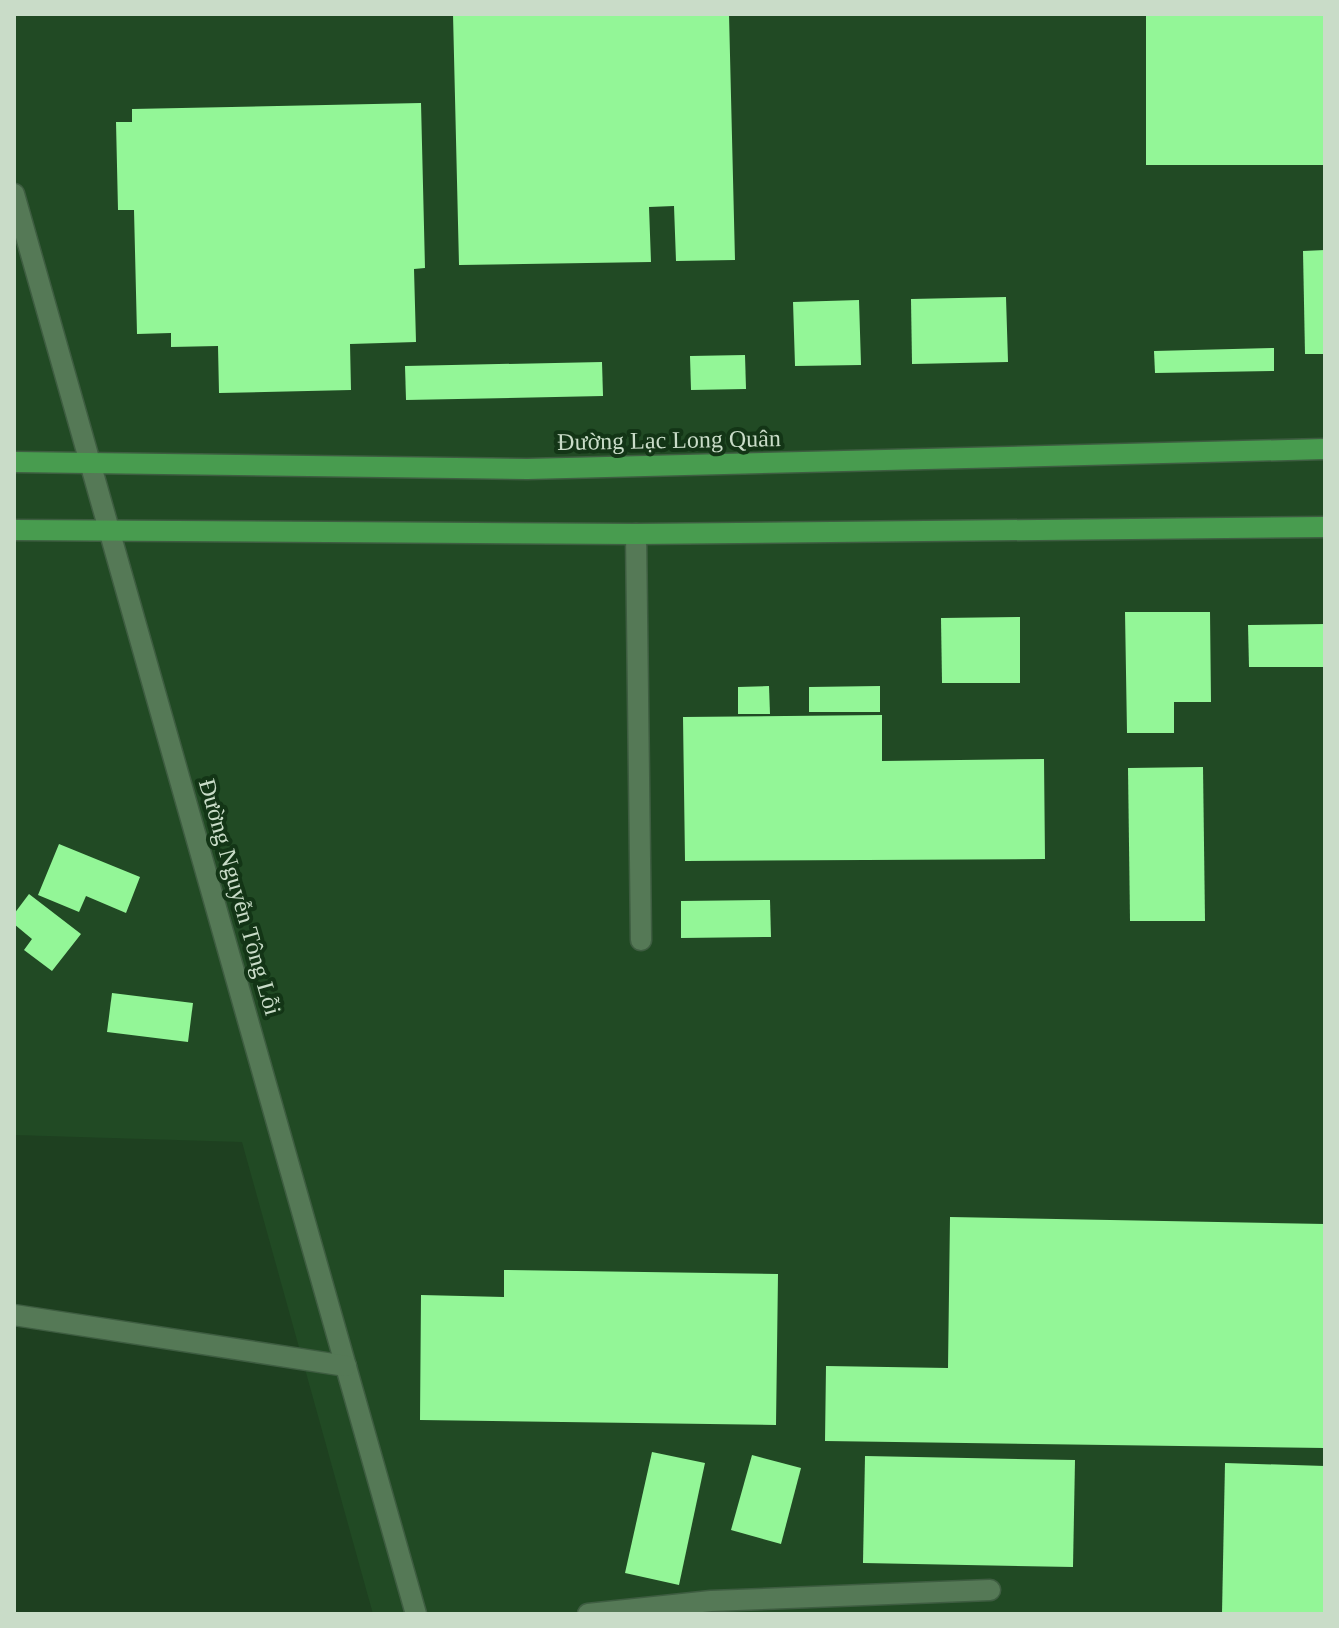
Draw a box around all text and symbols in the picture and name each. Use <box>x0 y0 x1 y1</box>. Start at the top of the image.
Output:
street label: Đường Lạc Long Quân <box>557 425 781 455</box>
street label: Đường Nguyễn Tông Lỗi <box>194 776 286 1018</box>

